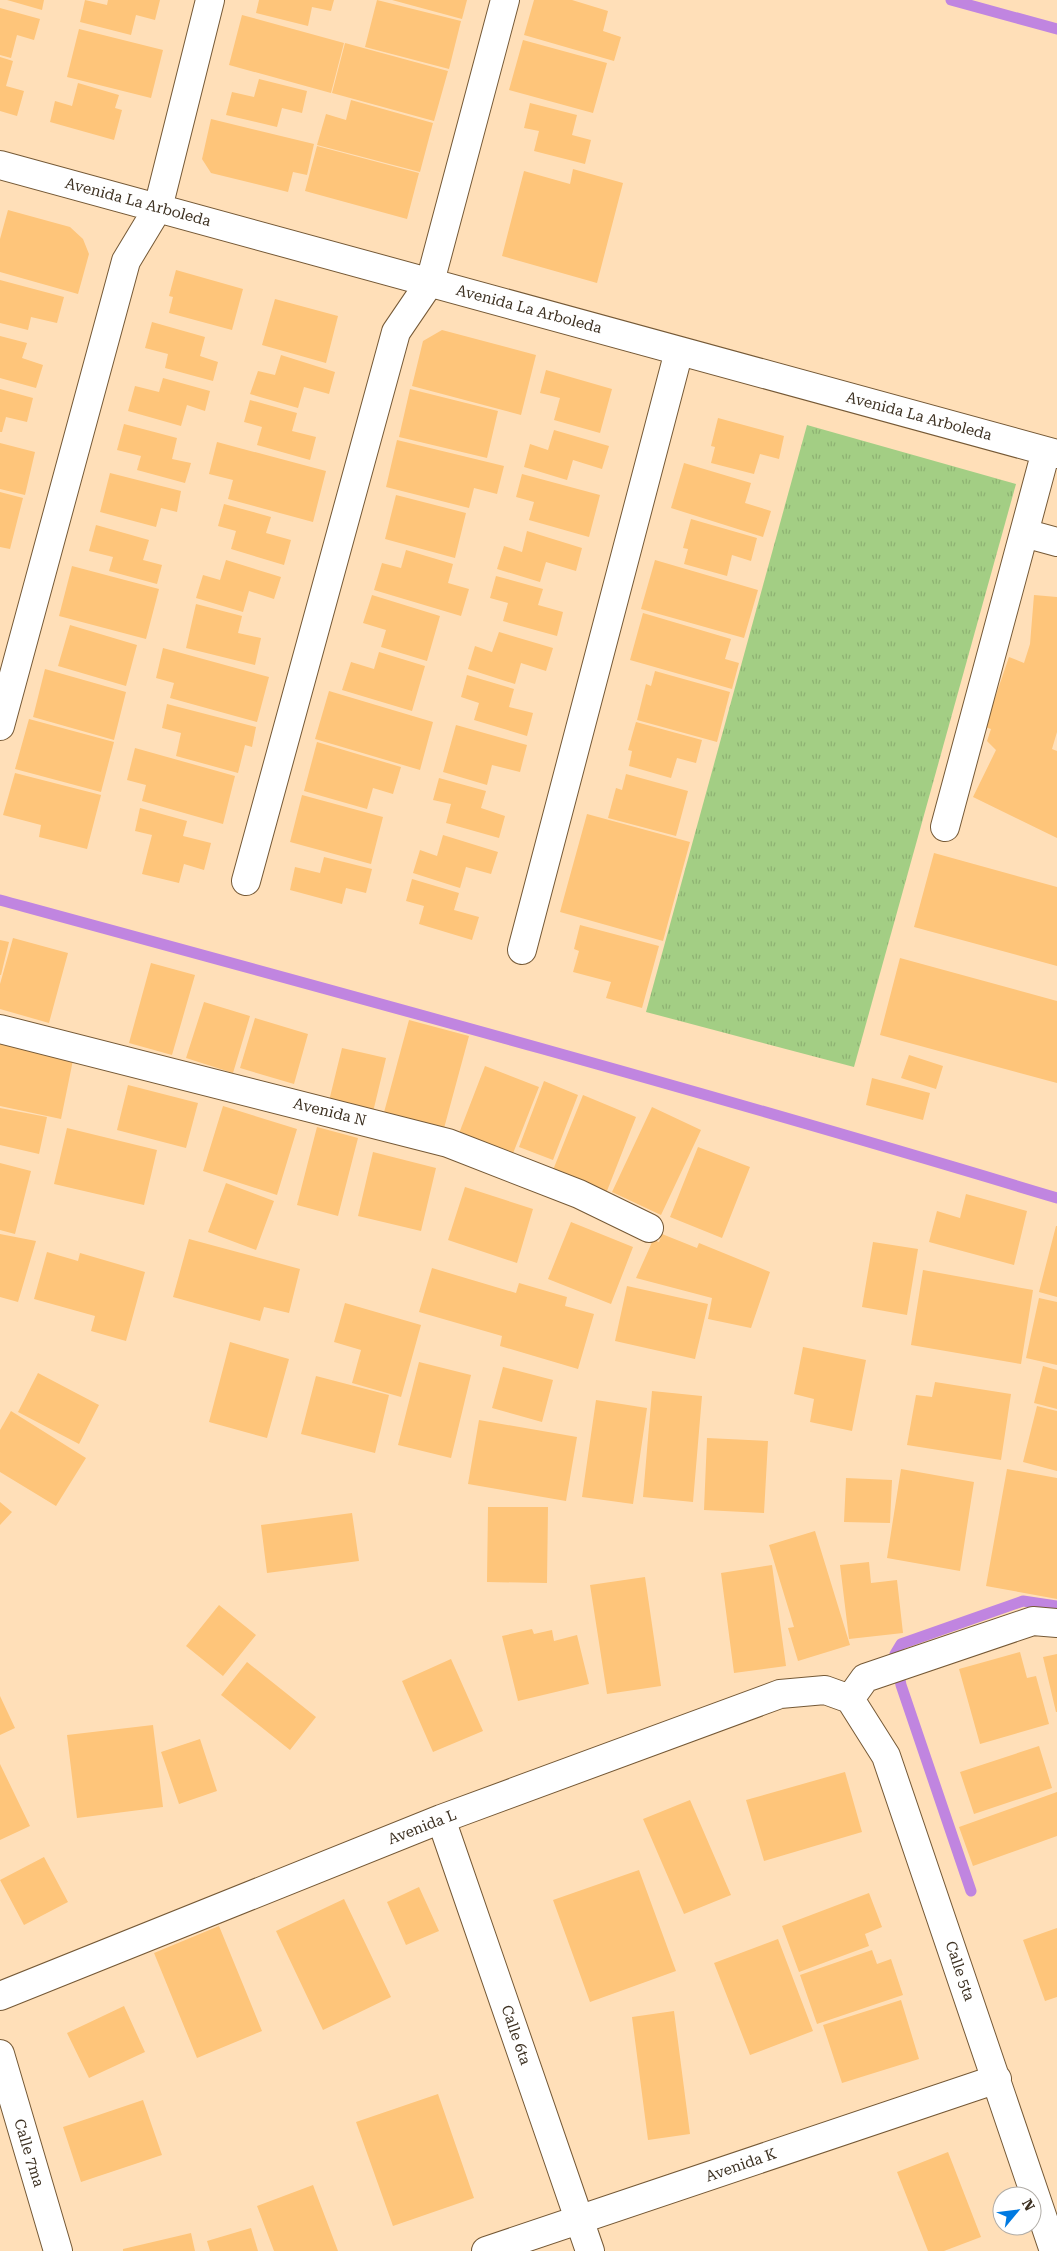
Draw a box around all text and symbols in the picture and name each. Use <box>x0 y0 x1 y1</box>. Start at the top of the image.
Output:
street label: Avenida La Arboleda <box>63 174 213 230</box>
street label: Avenida La Arboleda <box>454 281 604 337</box>
street label: Avenida La Arboleda <box>844 388 994 444</box>
street label: Avenida N <box>292 1094 368 1130</box>
street label: Avenida L <box>385 1806 459 1848</box>
street label: Calle 5ta <box>941 1939 979 2003</box>
street label: Calle 6ta <box>497 2003 535 2067</box>
street label: Calle 7ma <box>10 2117 48 2189</box>
street label: Avenida K <box>703 2144 779 2185</box>
north arrow <box>992 2186 1042 2236</box>
text: N <box>1019 2196 1038 2213</box>

